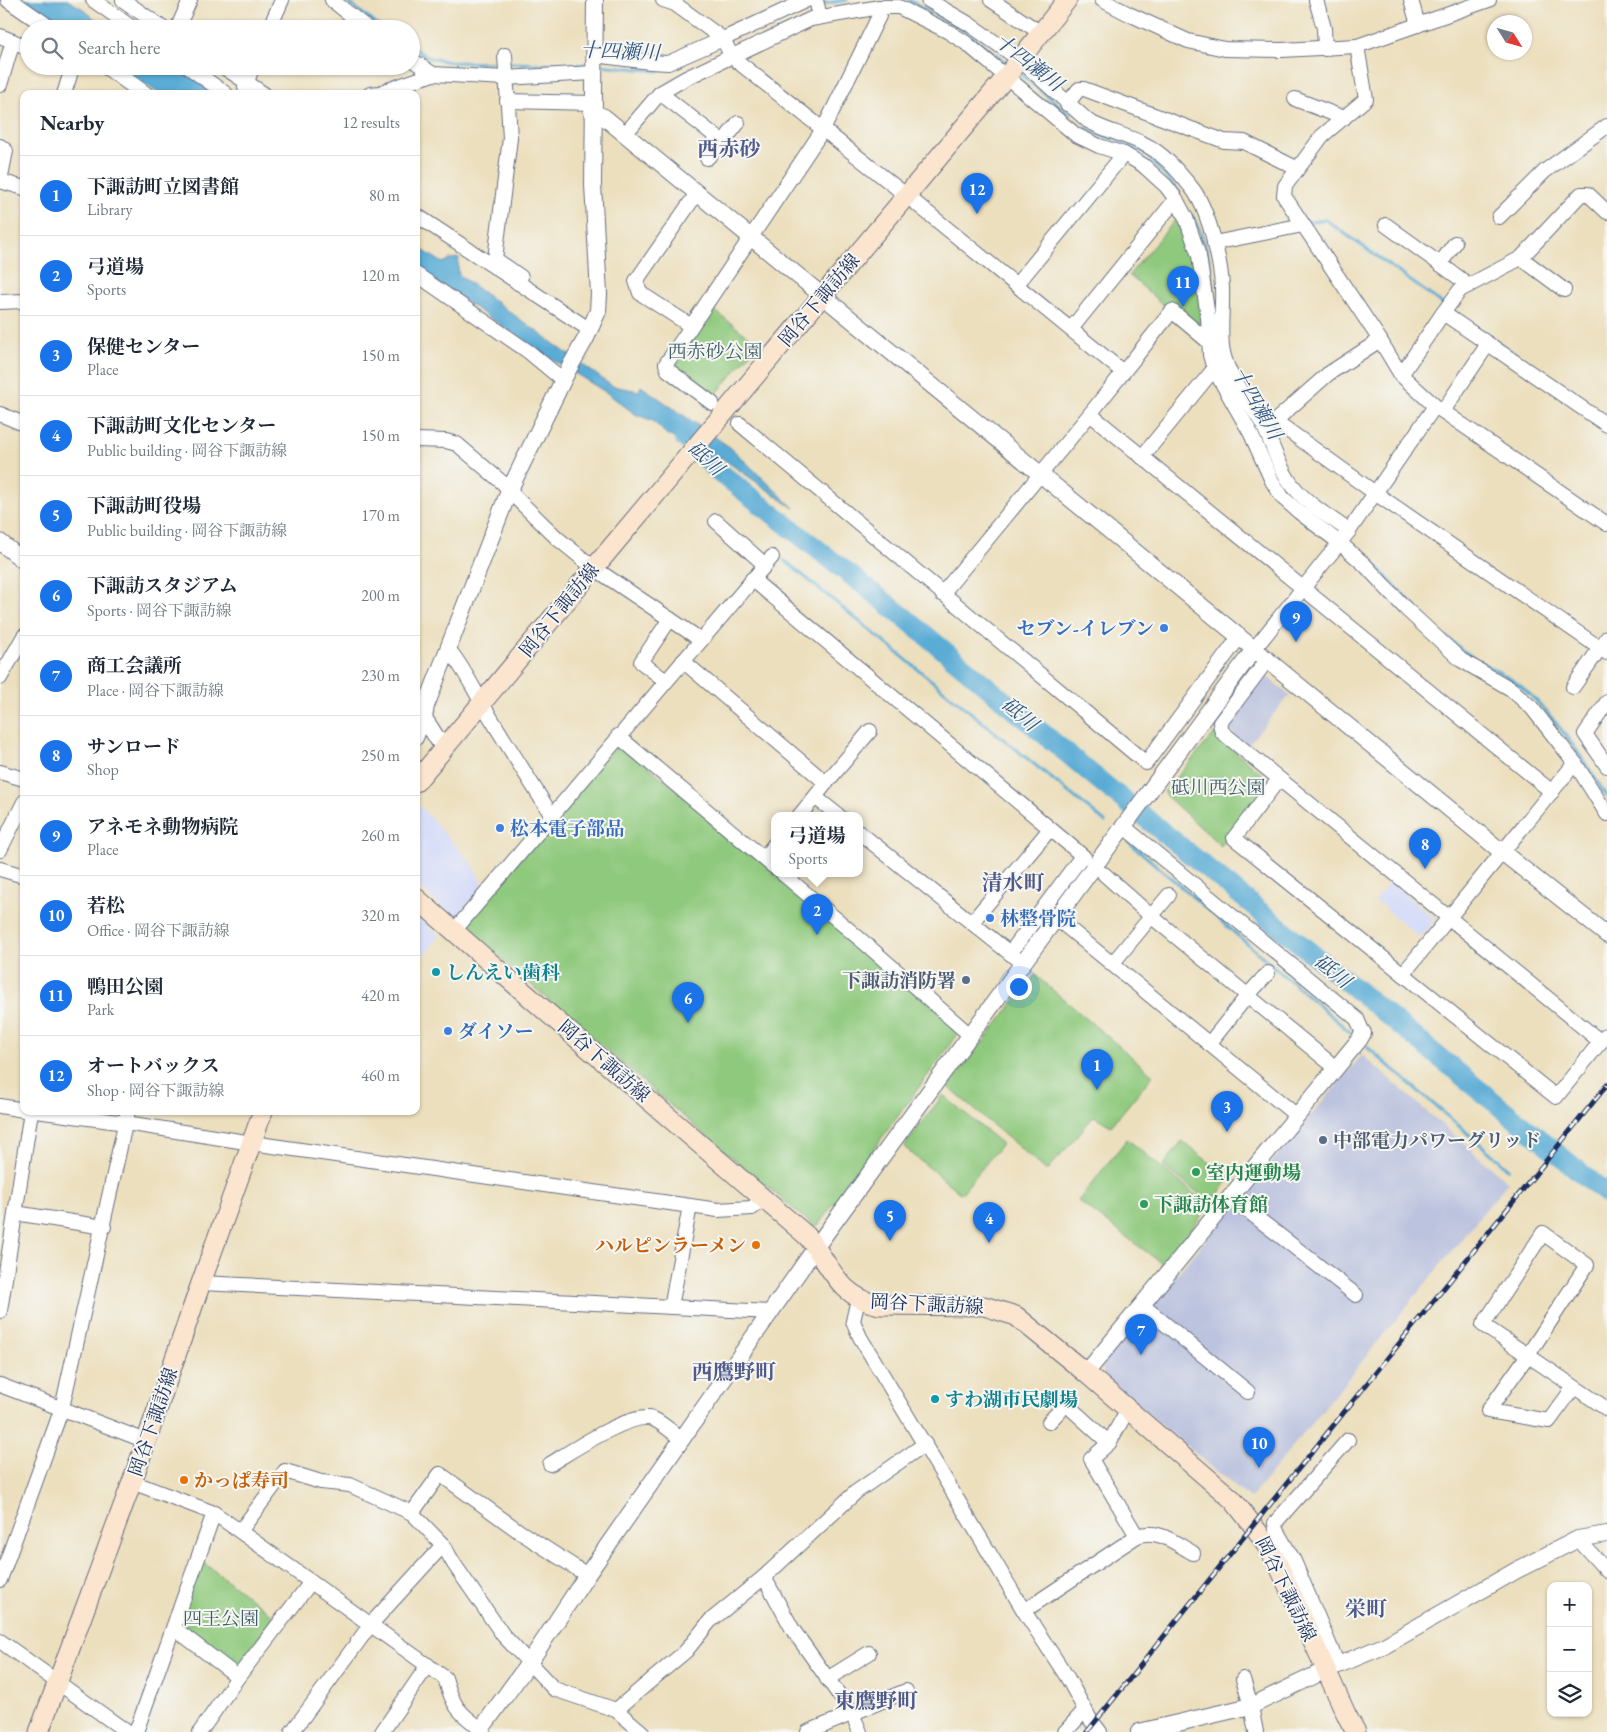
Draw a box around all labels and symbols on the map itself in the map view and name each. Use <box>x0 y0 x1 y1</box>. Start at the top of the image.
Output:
north arrow <box>1487 15 1532 60</box>
water label: 十四瀬川 <box>989 27 1070 98</box>
water label: 十四瀬川 <box>580 37 662 65</box>
district label: 西赤砂 <box>698 135 761 162</box>
pin: 12 <box>961 173 993 214</box>
street label: 岡谷下諏訪線 <box>773 248 865 352</box>
pin: 11 <box>1167 266 1199 307</box>
park label: 西赤砂公園 <box>667 339 763 364</box>
water label: 十四瀬川 <box>1226 362 1289 446</box>
water label: 砥川 <box>683 435 731 483</box>
street label: 岡谷下諏訪線 <box>513 558 605 662</box>
pin: 9 <box>1280 601 1312 642</box>
place label: セブン-イレブン <box>1017 616 1154 641</box>
marker: セブン-イレブン <box>1158 622 1170 634</box>
water label: 砥川 <box>996 691 1045 738</box>
park label: 砥川西公園 <box>1170 775 1266 800</box>
place label: 松本電子部品 <box>510 816 624 841</box>
marker: 松本電子部品 <box>494 822 506 834</box>
pin: 8 <box>1409 828 1441 869</box>
district label: 清水町 <box>982 869 1045 896</box>
pin: 2 <box>801 894 833 935</box>
place label: 林整骨院 <box>1000 906 1076 931</box>
marker: 林整骨院 <box>984 912 996 924</box>
water label: 砥川 <box>1309 948 1358 995</box>
place label: しんえい歯科 <box>446 960 560 985</box>
marker: しんえい歯科 <box>430 966 442 978</box>
place label: 下諏訪消防署 <box>842 968 956 993</box>
marker: 下諏訪消防署 <box>960 974 972 986</box>
your location <box>1006 974 1032 1000</box>
pin: 6 <box>672 982 704 1023</box>
street label: 岡谷下諏訪線 <box>553 1014 655 1108</box>
place label: ダイソー <box>458 1019 534 1044</box>
marker: ダイソー <box>442 1025 454 1037</box>
pin: 1 <box>1081 1049 1113 1090</box>
pin: 3 <box>1211 1091 1243 1132</box>
place label: 中部電力パワーグリッド <box>1333 1128 1541 1153</box>
marker: 中部電力パワーグリッド <box>1317 1134 1329 1146</box>
place label: 室内運動場 <box>1206 1160 1301 1185</box>
marker: 室内運動場 <box>1190 1166 1202 1178</box>
place label: 下諏訪体育館 <box>1154 1192 1268 1217</box>
marker: 下諏訪体育館 <box>1138 1198 1150 1210</box>
pin: 5 <box>874 1200 906 1241</box>
pin: 4 <box>973 1202 1005 1243</box>
place label: ハルピンラーメン <box>595 1233 746 1258</box>
marker: ハルピンラーメン <box>750 1239 762 1251</box>
street label: 岡谷下諏訪線 <box>869 1289 985 1319</box>
pin: 7 <box>1125 1314 1157 1355</box>
district label: 西鷹野町 <box>692 1358 776 1385</box>
street label: 岡谷下諏訪線 <box>123 1364 183 1480</box>
place label: すわ湖市民劇場 <box>945 1387 1078 1412</box>
marker: すわ湖市民劇場 <box>929 1393 941 1405</box>
pin: 10 <box>1243 1427 1275 1468</box>
place label: かっぱ寿司 <box>194 1468 289 1493</box>
marker: かっぱ寿司 <box>178 1474 190 1486</box>
street label: 岡谷下諏訪線 <box>1250 1532 1322 1646</box>
district label: 栄町 <box>1345 1595 1387 1622</box>
park label: 四王公園 <box>183 1606 259 1631</box>
district label: 東鷹野町 <box>834 1687 918 1714</box>

